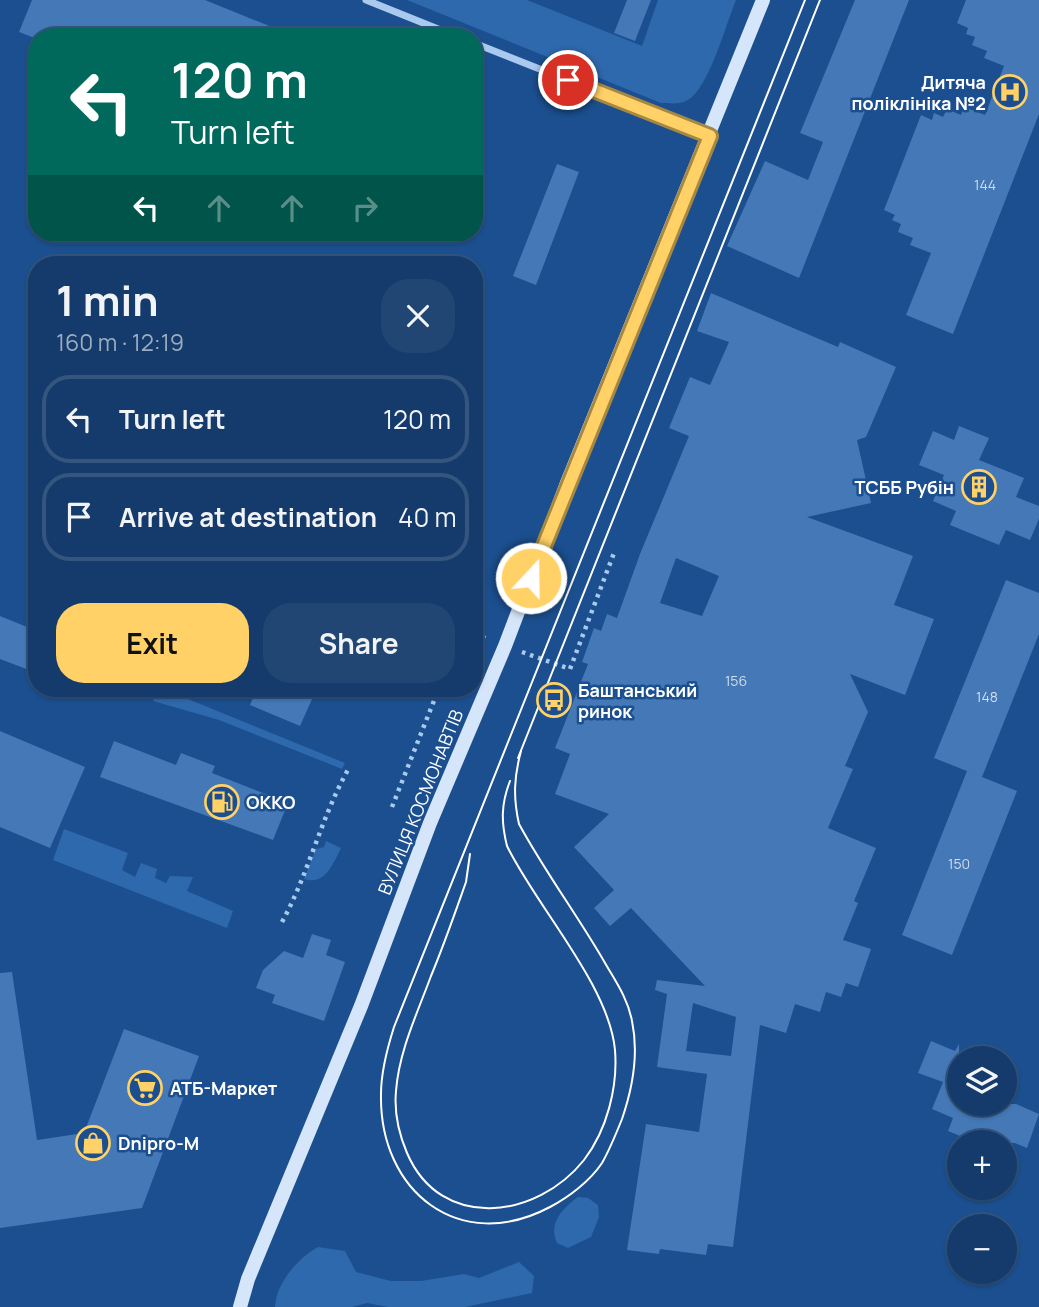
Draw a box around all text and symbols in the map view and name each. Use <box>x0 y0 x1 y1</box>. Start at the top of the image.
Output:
text: 120 m <box>171 46 308 113</box>
pin <box>538 50 598 110</box>
icon: left <box>56 56 147 147</box>
icon: arrive <box>549 61 587 99</box>
place label: Дитяча поліклініка №2 <box>852 70 986 115</box>
hospital icon: Дитяча поліклініка №2 <box>991 73 1029 111</box>
text: Turn left <box>171 110 295 154</box>
house number: 144 <box>974 175 996 194</box>
icon: left <box>127 189 165 227</box>
icon: ahead <box>200 189 238 227</box>
icon: ahead <box>273 189 311 227</box>
icon: right <box>346 189 384 227</box>
text: 1 min <box>56 271 159 329</box>
button: close <box>381 279 455 353</box>
text: 160 m · 12:19 <box>56 326 184 358</box>
icon: left <box>60 400 98 438</box>
text: Turn left <box>119 401 226 437</box>
text: 120 m <box>383 401 451 437</box>
building icon: ТСББ Рубін <box>960 468 998 506</box>
place label: ТСББ Рубін <box>855 475 954 499</box>
icon: arrive <box>60 498 98 536</box>
text: Arrive at destination <box>119 499 377 535</box>
text: 40 m <box>398 499 457 535</box>
position arrow <box>494 541 568 615</box>
button: Exit <box>56 603 249 683</box>
button: Share <box>263 603 455 683</box>
house number: 156 <box>725 671 747 690</box>
place label: Баштанський ринок <box>578 678 697 723</box>
bus stop icon: Баштанський ринок <box>535 681 573 719</box>
house number: 148 <box>976 687 998 706</box>
street label: ВУЛИЦЯ КОСМОНАВТІВ <box>372 706 468 898</box>
fuel station icon: ОККО <box>203 783 241 821</box>
place label: ОККО <box>246 790 296 814</box>
house number: 150 <box>948 854 970 873</box>
map controls <box>947 1046 1017 1284</box>
button: layers <box>947 1046 1017 1116</box>
supermarket icon: АТБ-Маркет <box>126 1069 164 1107</box>
place label: АТБ-Маркет <box>170 1076 278 1100</box>
shop icon: Dnipro-M <box>74 1124 112 1162</box>
button: + <box>947 1130 1017 1200</box>
place label: Dnipro-M <box>118 1131 199 1155</box>
button: − <box>947 1214 1017 1284</box>

